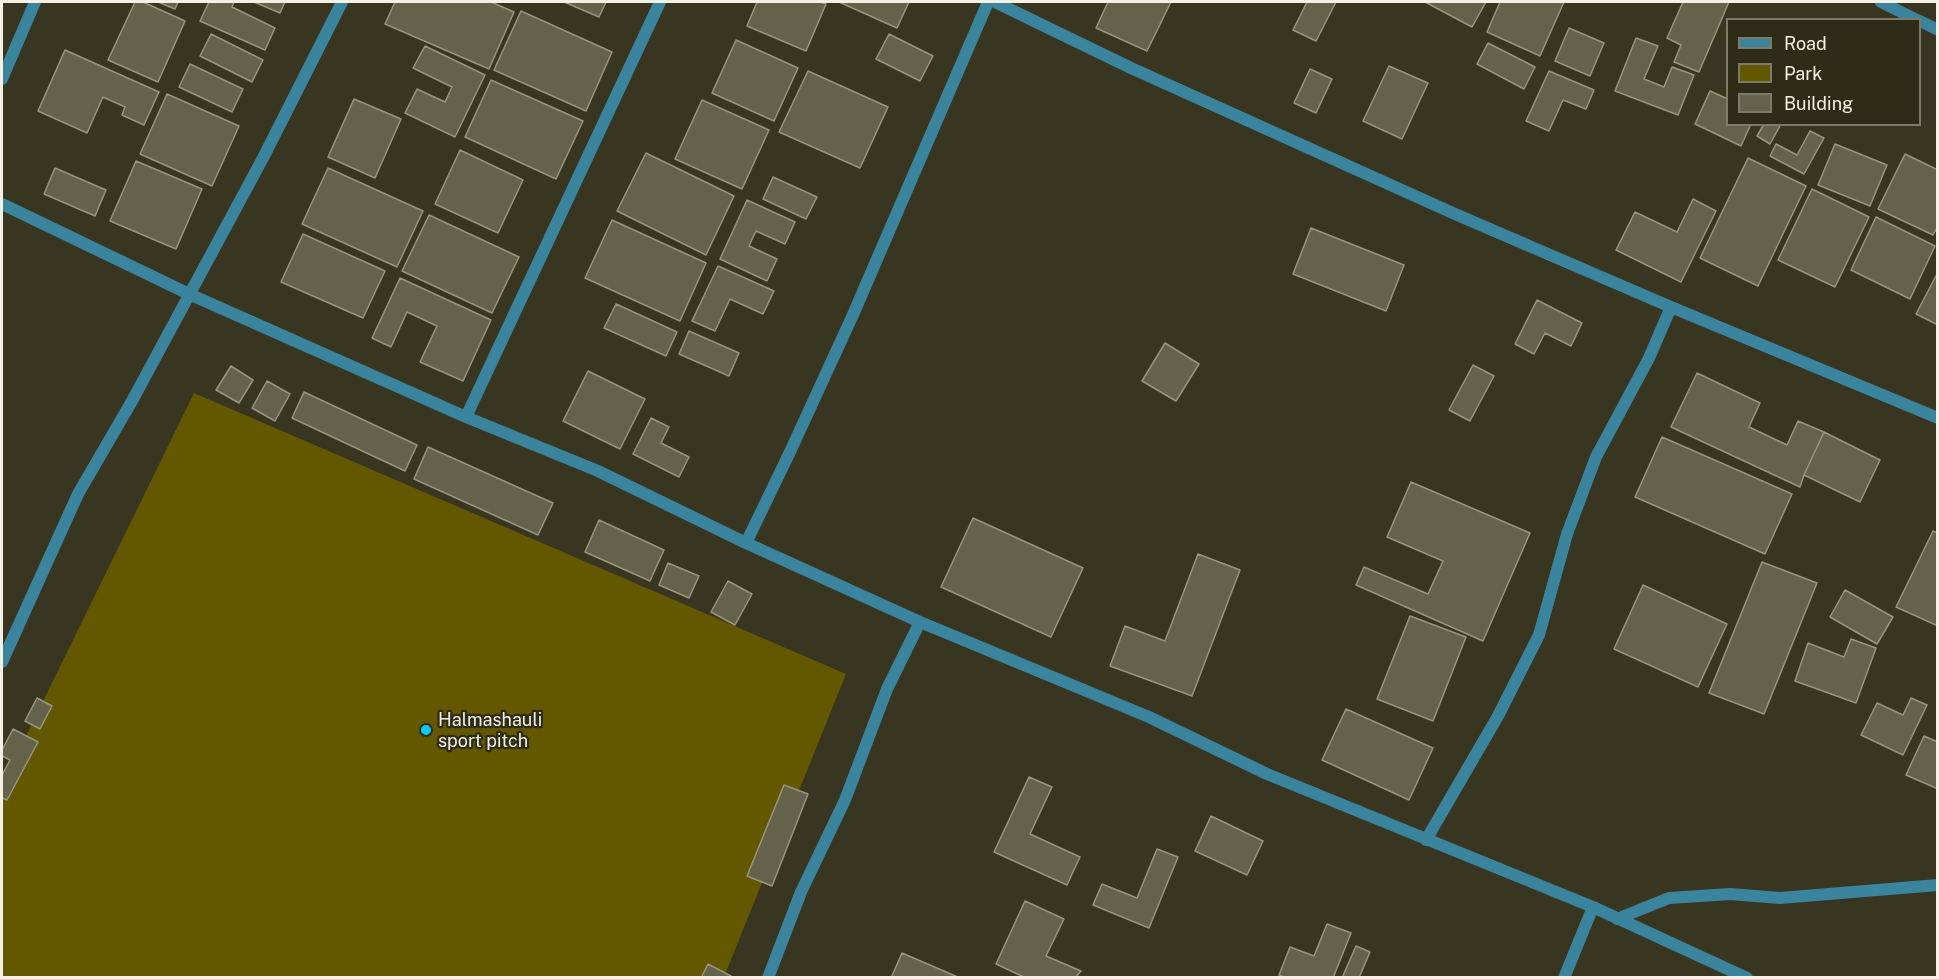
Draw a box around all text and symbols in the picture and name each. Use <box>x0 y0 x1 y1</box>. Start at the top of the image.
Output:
legend <box>1726 18 1921 126</box>
text: Road <box>1784 33 1827 54</box>
text: Park <box>1784 63 1822 84</box>
text: Building <box>1784 93 1853 114</box>
place label: Halmashauli sport pitch <box>438 709 542 752</box>
marker: Halmashauli sport pitch <box>419 723 433 737</box>

